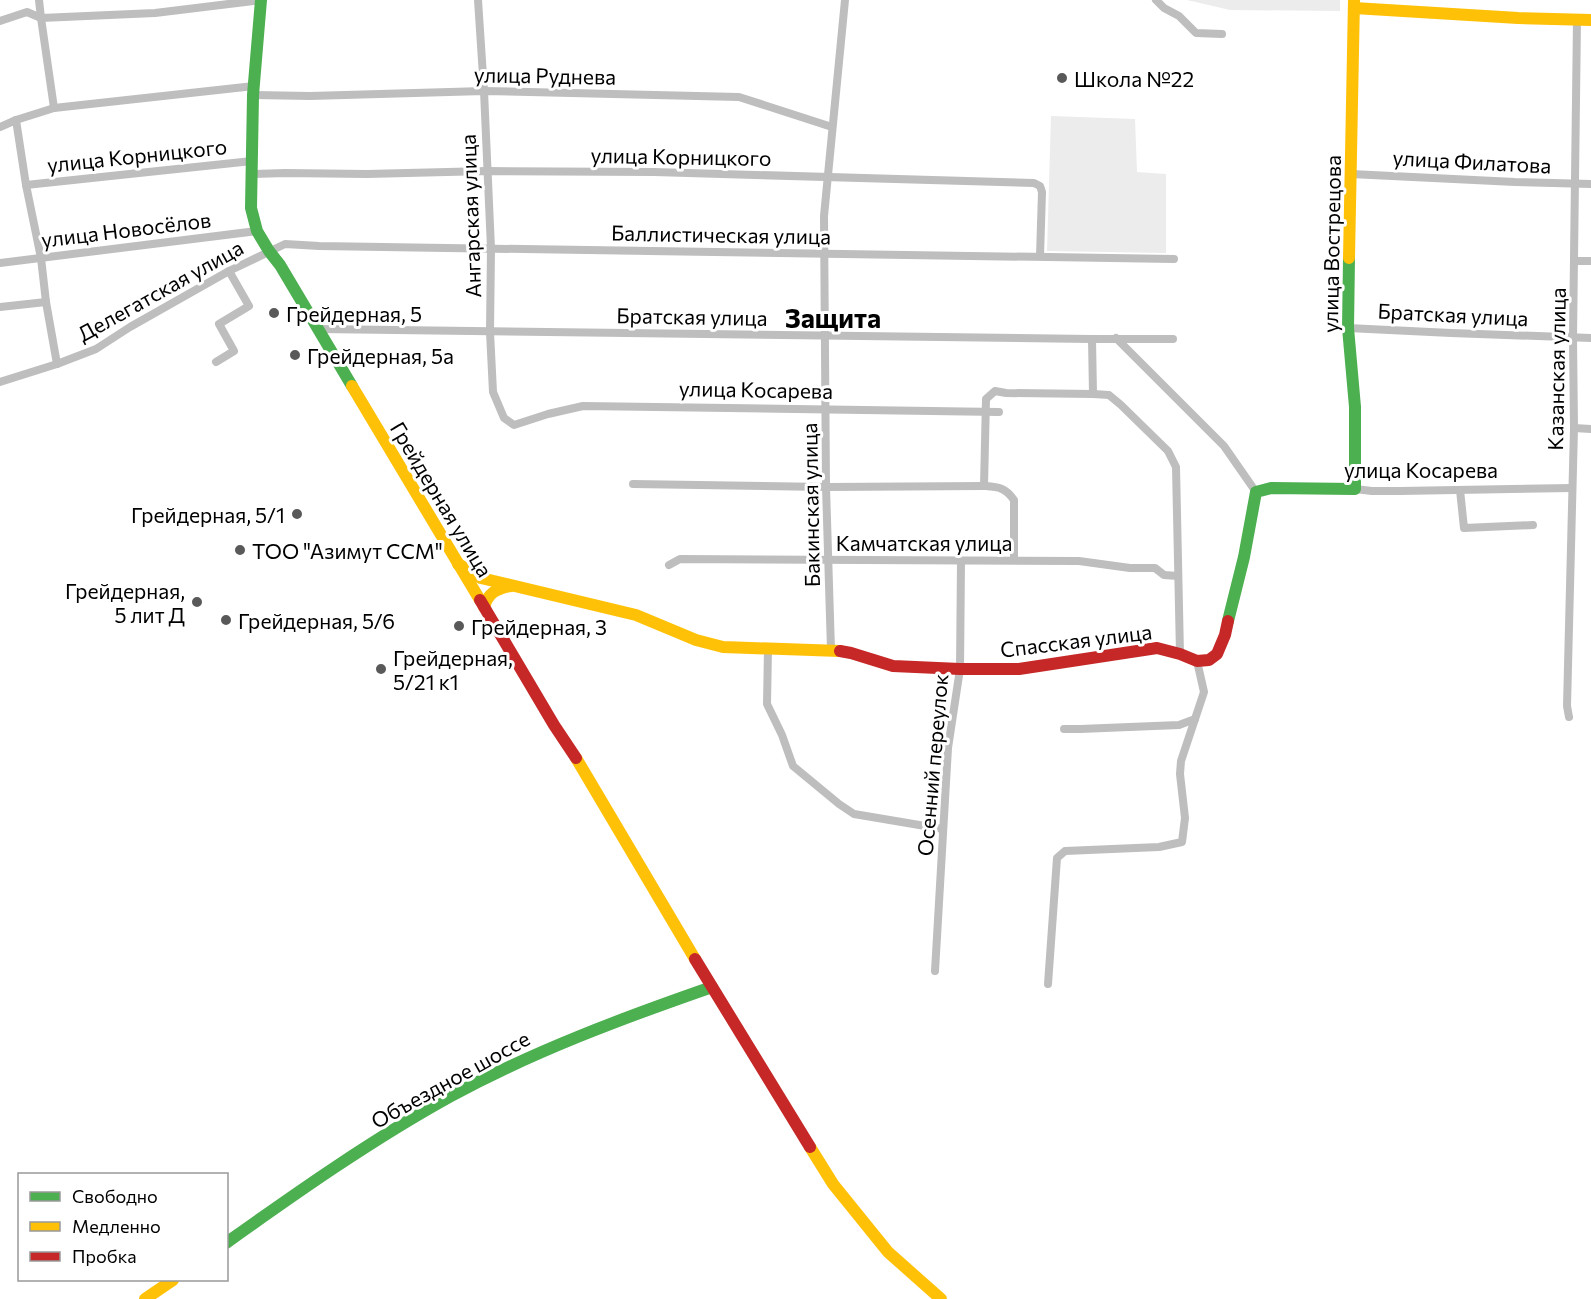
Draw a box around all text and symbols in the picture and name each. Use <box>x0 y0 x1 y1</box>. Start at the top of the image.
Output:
street label: улица Руднева <box>474 61 616 89</box>
place label: Школа №22 <box>1074 66 1194 91</box>
marker: Школа №22 <box>1055 71 1069 85</box>
street label: улица Корницкого <box>46 133 228 177</box>
street label: Ангарская улица <box>455 134 485 298</box>
street label: улица Корницкого <box>590 142 772 170</box>
street label: улица Филатова <box>1392 144 1552 178</box>
street label: улица Вострецова <box>1317 155 1345 333</box>
street label: улица Новосёлов <box>40 206 212 252</box>
street label: Баллистическая улица <box>611 220 831 248</box>
street label: Делегатская улица <box>73 234 247 346</box>
street label: Казанская улица <box>1542 287 1570 451</box>
street label: Братская улица <box>1377 298 1529 330</box>
place label: Грейдерная, 5 <box>286 301 422 326</box>
district label: Защита <box>785 301 881 334</box>
street label: Братская улица <box>616 302 768 330</box>
marker: Грейдерная, 5 <box>267 306 281 320</box>
place label: Грейдерная, 5а <box>307 343 454 368</box>
marker: Грейдерная, 5а <box>288 348 302 362</box>
street label: улица Косарева <box>679 375 833 403</box>
street label: Грейдерная улица <box>386 417 498 581</box>
street label: Бакинская улица <box>796 423 824 587</box>
street label: улица Косарева <box>1344 457 1498 482</box>
place label: Грейдерная, 5/1 <box>131 502 285 527</box>
marker: Грейдерная, 5/1 <box>290 507 304 521</box>
street label: Камчатская улица <box>836 530 1012 555</box>
place label: ТОО "Азимут ССМ" <box>252 538 443 563</box>
marker: ТОО "Азимут ССМ" <box>233 543 247 557</box>
place label: Грейдерная, 5 лит Д <box>65 578 185 627</box>
marker: Грейдерная, 5 лит Д <box>190 595 204 609</box>
place label: Грейдерная, 5/6 <box>238 608 395 633</box>
marker: Грейдерная, 5/6 <box>219 613 233 627</box>
place label: Грейдерная, 3 <box>471 614 607 639</box>
street label: Спасская улица <box>999 618 1153 662</box>
marker: Грейдерная, 3 <box>452 619 466 633</box>
place label: Грейдерная, 5/21 к1 <box>393 645 513 694</box>
marker: Грейдерная, 5/21 к1 <box>374 662 388 676</box>
street label: Осенний переулок <box>912 673 952 857</box>
street label: Объездное шоссе <box>366 1025 534 1133</box>
legend <box>18 1173 228 1281</box>
text: Свободно <box>72 1185 158 1207</box>
text: Медленно <box>72 1215 161 1237</box>
text: Пробка <box>72 1245 137 1267</box>

